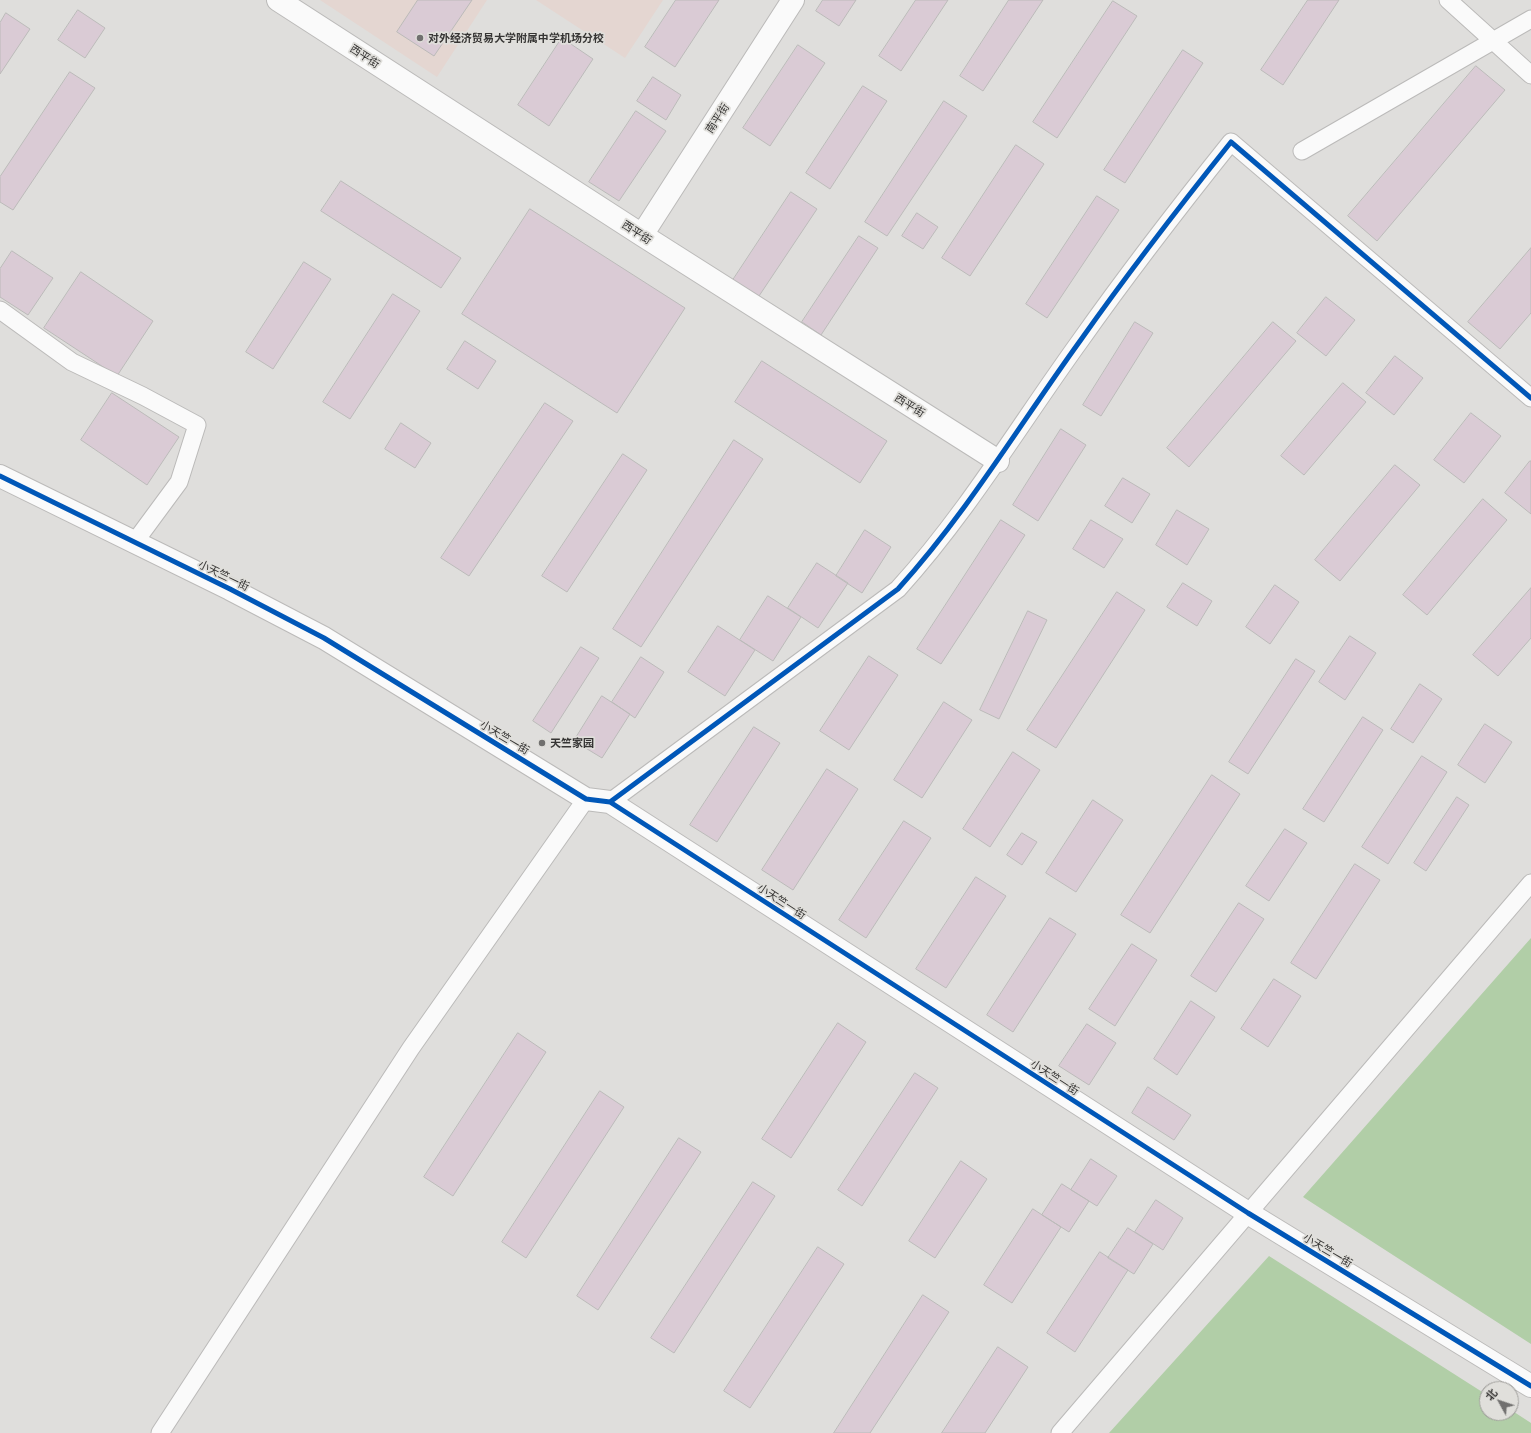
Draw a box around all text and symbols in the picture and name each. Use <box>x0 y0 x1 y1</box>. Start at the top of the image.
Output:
place label: 对外经济贸易大学附属中学机场分校 <box>428 31 604 45</box>
marker: 对外经济贸易大学附属中学机场分校 <box>415 33 425 43</box>
street label: 西平街 <box>348 41 382 71</box>
street label: 南平街 <box>702 101 732 135</box>
street label: 西平街 <box>620 217 654 247</box>
street label: 西平街 <box>893 391 927 419</box>
street label: 小天竺一街 <box>196 557 252 593</box>
street label: 小天竺一街 <box>478 717 532 757</box>
place label: 天竺家园 <box>550 736 594 750</box>
marker: 天竺家园 <box>537 738 547 748</box>
street label: 小天竺一街 <box>755 880 809 922</box>
street label: 小天竺一街 <box>1028 1056 1082 1098</box>
street label: 小天竺一街 <box>1301 1230 1355 1270</box>
north arrow <box>1479 1381 1519 1421</box>
text: 北 <box>1481 1385 1500 1403</box>

